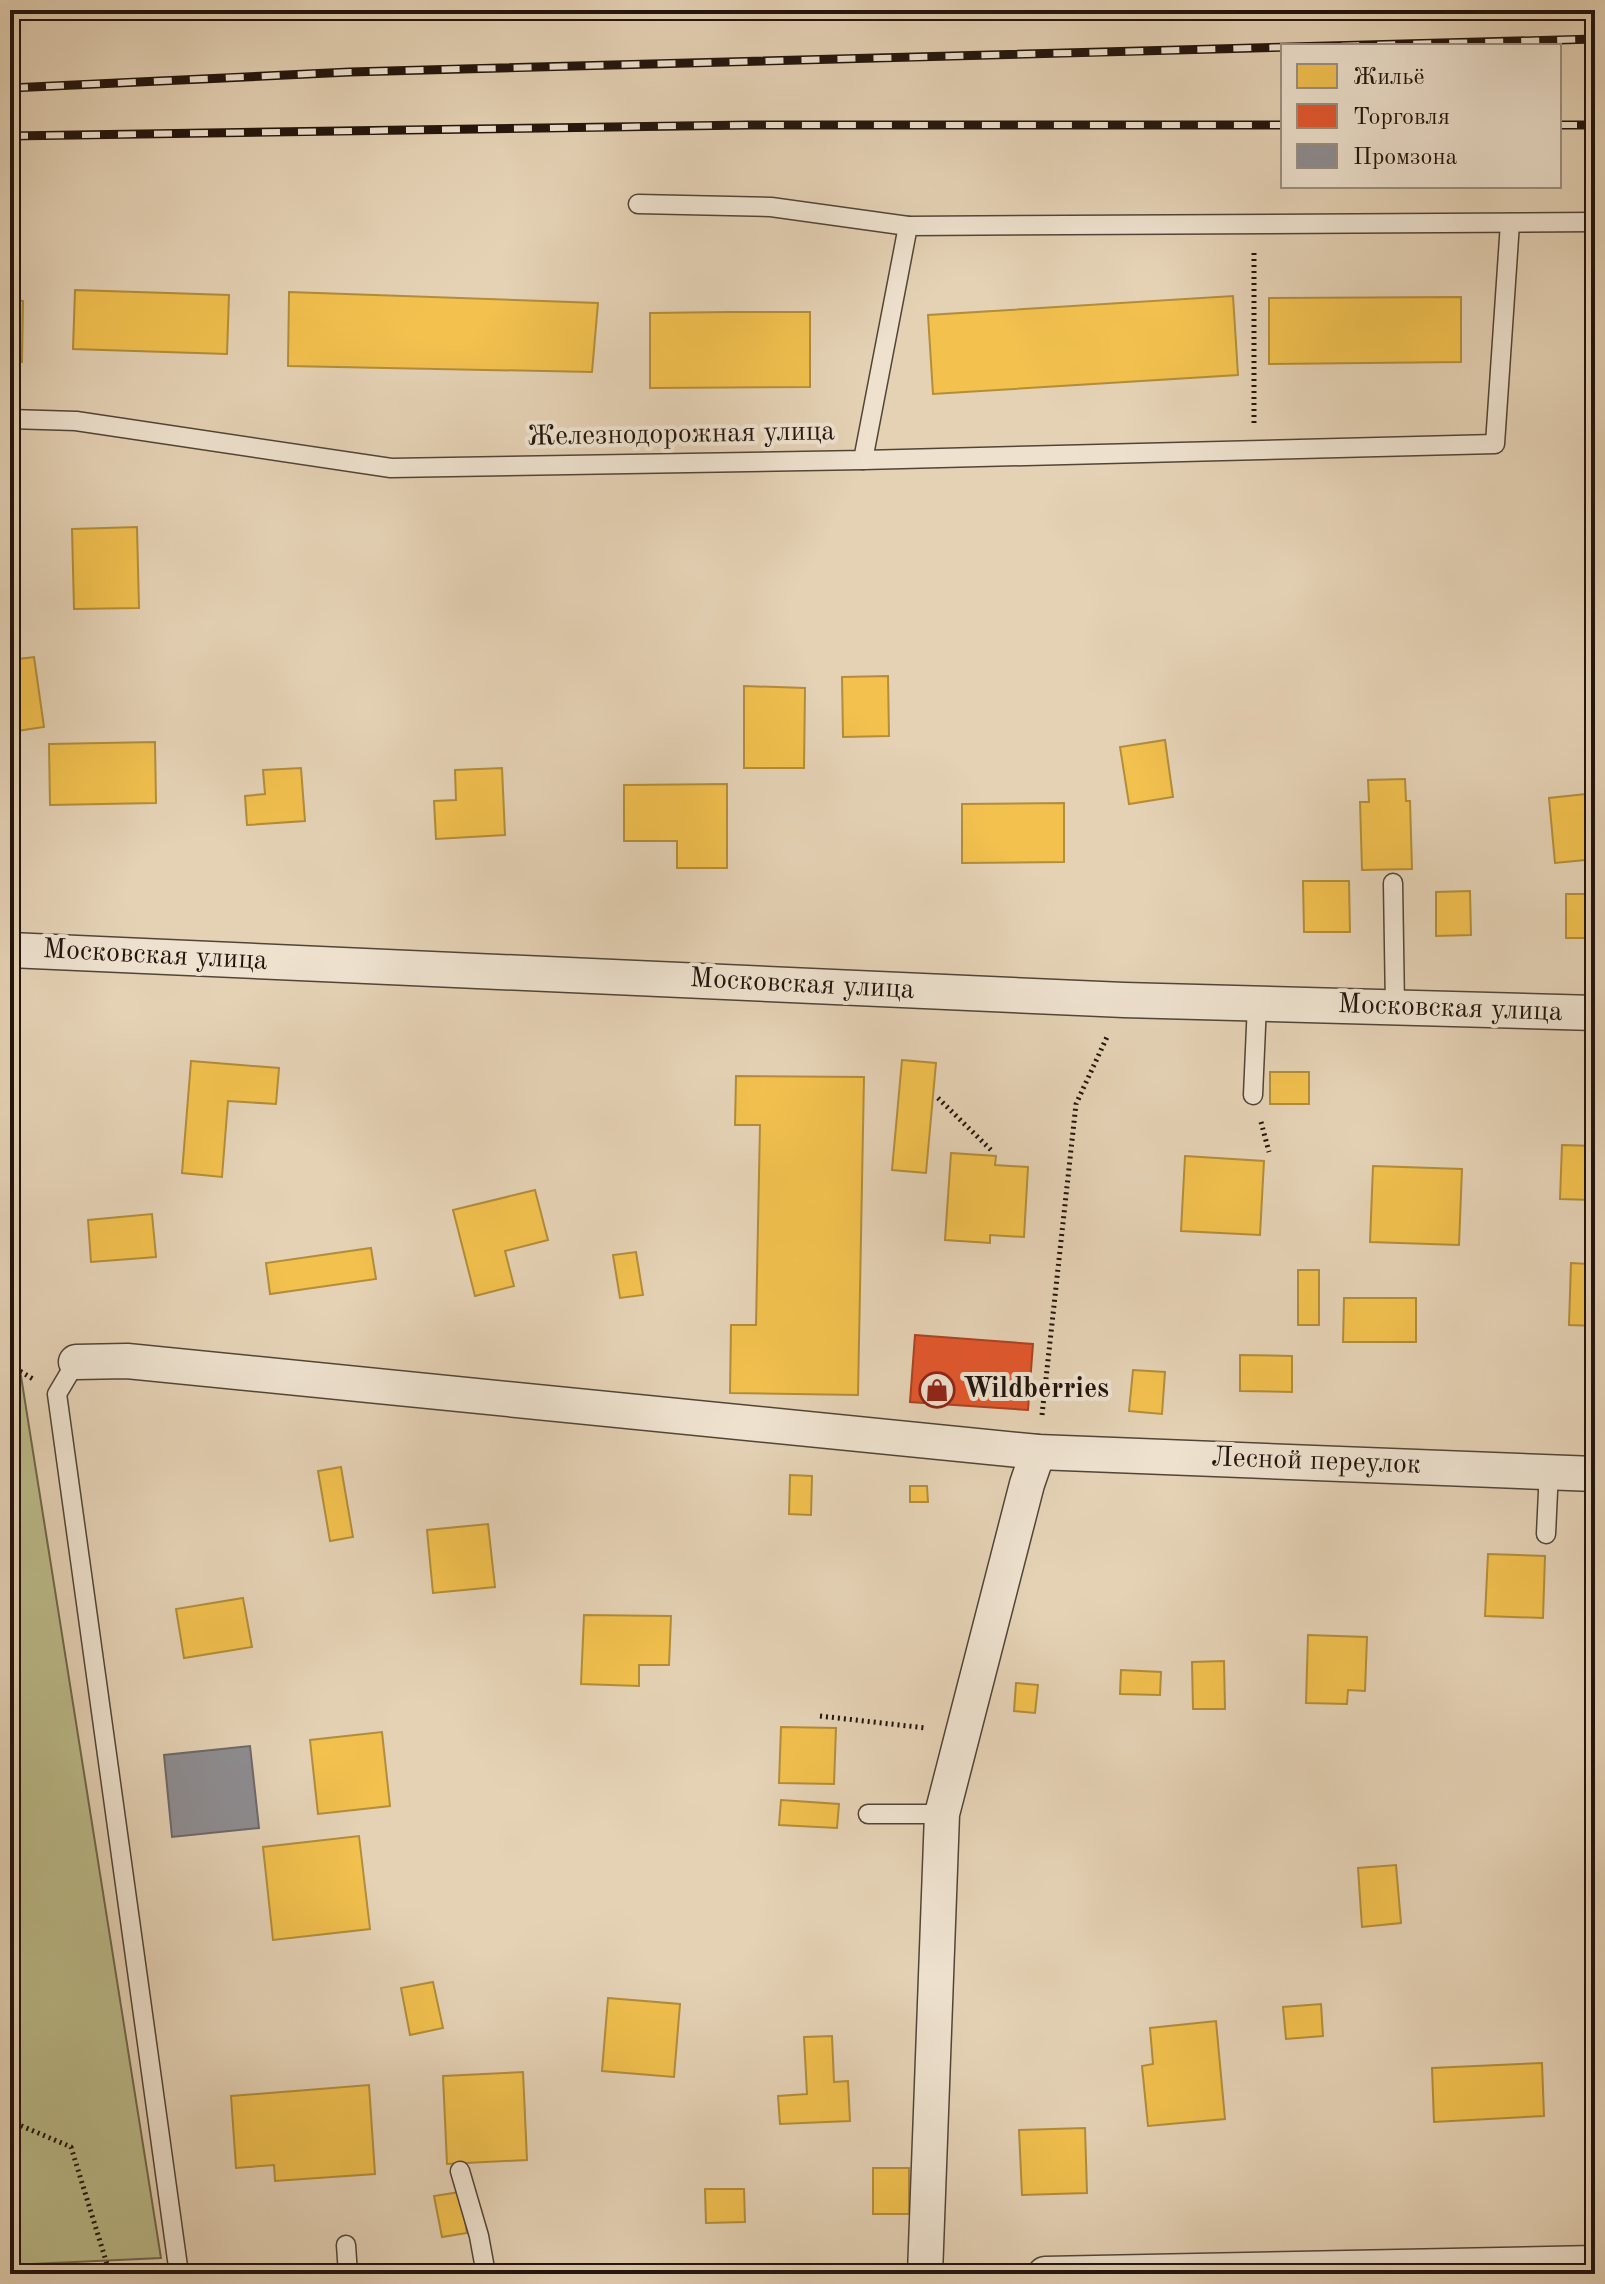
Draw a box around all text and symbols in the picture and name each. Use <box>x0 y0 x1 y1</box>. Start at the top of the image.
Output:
legend <box>1281 44 1561 188</box>
text: Жильё <box>1353 66 1424 90</box>
text: Торговля <box>1353 106 1450 130</box>
text: Промзона <box>1353 146 1458 170</box>
street label: Железнодорожная улица <box>527 418 835 452</box>
street label: Московская улица <box>42 936 268 976</box>
street label: Московская улица <box>689 965 915 1005</box>
street label: Московская улица <box>1337 991 1563 1027</box>
shop icon: Wildberries <box>918 1371 956 1409</box>
place label: Wildberries <box>963 1376 1109 1404</box>
street label: Лесной переулок <box>1211 1444 1421 1480</box>

